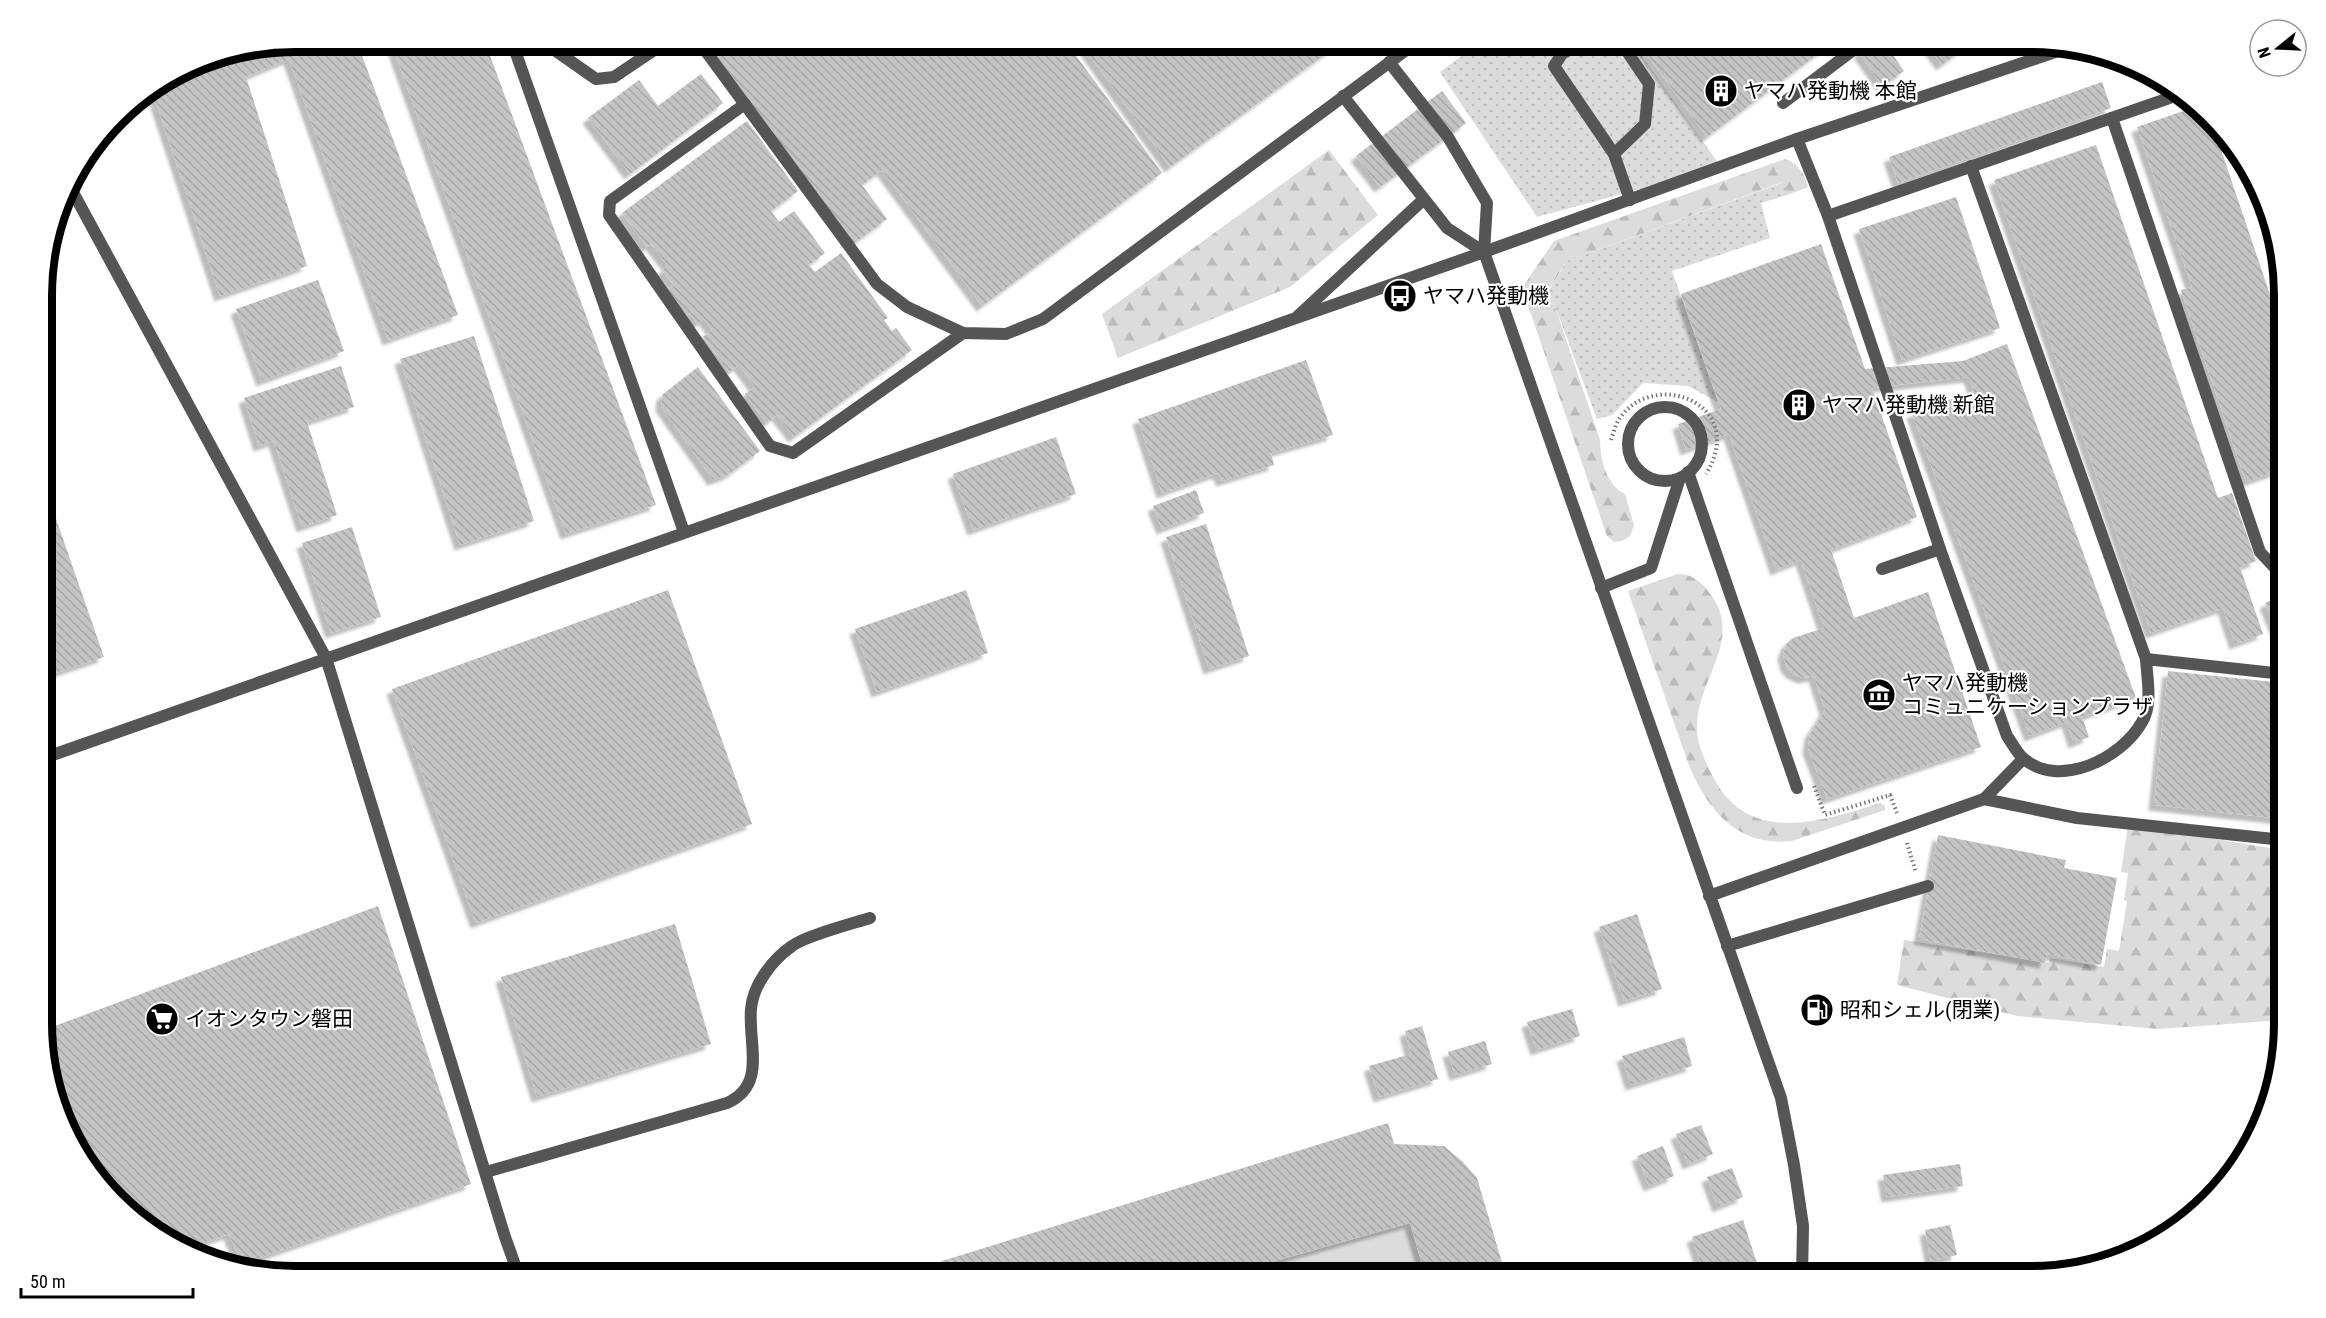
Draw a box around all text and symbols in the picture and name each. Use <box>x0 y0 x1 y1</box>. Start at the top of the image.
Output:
north arrow <box>2248 18 2308 78</box>
text: N <box>2254 45 2275 60</box>
building icon: ヤマハ発動機 本館 <box>1703 73 1739 109</box>
place label: ヤマハ発動機 本館 <box>1744 79 1917 103</box>
bus stop icon: ヤマハ発動機 <box>1382 278 1418 314</box>
place label: ヤマハ発動機 <box>1423 284 1549 308</box>
building icon: ヤマハ発動機 新館 <box>1781 387 1817 423</box>
place label: ヤマハ発動機 新館 <box>1822 393 1995 417</box>
place label: ヤマハ発動機 コミュニケーションプラザ <box>1902 671 2153 719</box>
museum icon: ヤマハ発動機 コミュニケーションプラザ <box>1861 677 1897 713</box>
fuel station icon: 昭和シェル(閉業) <box>1799 992 1835 1028</box>
place label: 昭和シェル(閉業) <box>1840 998 2000 1022</box>
supermarket icon: イオンタウン磐田 <box>144 1001 180 1037</box>
place label: イオンタウン磐田 <box>185 1007 353 1031</box>
scale bar <box>21 1261 194 1299</box>
text: 50 m <box>30 1271 65 1292</box>

